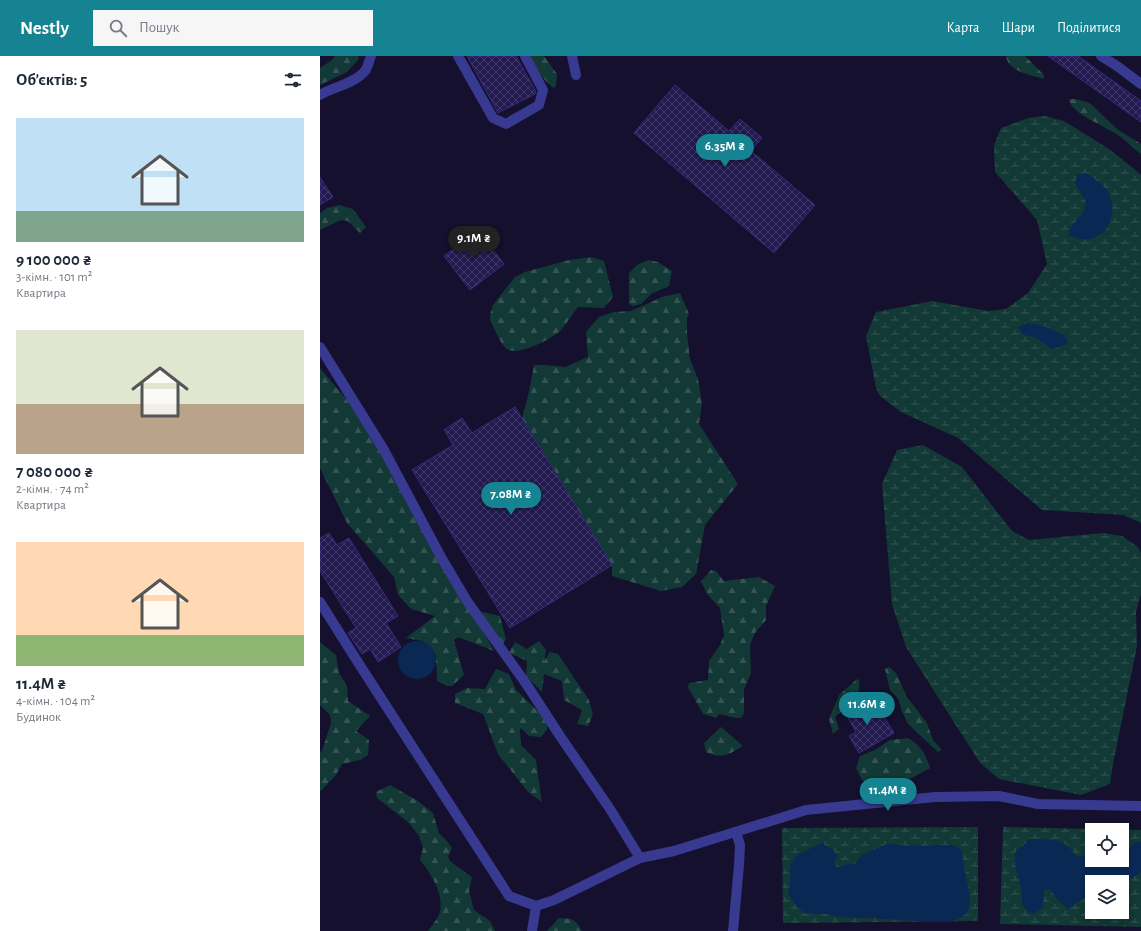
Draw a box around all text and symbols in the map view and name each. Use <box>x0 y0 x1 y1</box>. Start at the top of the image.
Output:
search box <box>93 10 373 46</box>
icon: search <box>107 17 129 39</box>
text: Nestly <box>20 19 69 38</box>
text: Пошук <box>139 20 180 35</box>
text: Карта <box>947 21 979 35</box>
text: Шари <box>1001 21 1035 35</box>
text: Поділитися <box>1057 21 1121 35</box>
icon: filters <box>282 69 304 91</box>
text: Об’єктів: 5 <box>16 71 87 88</box>
pin: 6.35M ₴ <box>688 134 762 168</box>
text: 6.35M ₴ <box>705 140 745 153</box>
icon: home <box>124 144 196 216</box>
pin: 9.1M ₴ <box>441 226 507 260</box>
text: 9.1M ₴ <box>457 232 491 245</box>
text: 9 100 000 ₴ <box>16 251 92 268</box>
text: 3-кімн. · 101 m² <box>16 271 92 284</box>
text: Квартира <box>16 287 66 300</box>
icon: home <box>124 356 196 428</box>
text: 7 080 000 ₴ <box>16 463 94 480</box>
pin: 7.08M ₴ <box>474 482 548 516</box>
text: 2-кімн. · 74 m² <box>16 483 89 496</box>
text: 7.08M ₴ <box>490 488 532 501</box>
text: Квартира <box>16 499 66 512</box>
icon: home <box>124 568 196 640</box>
text: 11.4M ₴ <box>16 675 67 692</box>
pin: 11.6M ₴ <box>830 692 904 726</box>
text: 4-кімн. · 104 m² <box>16 695 95 708</box>
text: 11.6M ₴ <box>848 698 886 711</box>
text: Будинок <box>16 711 61 724</box>
pin: 11.4M ₴ <box>851 778 925 812</box>
text: 11.4M ₴ <box>869 784 907 797</box>
map controls <box>1085 823 1129 919</box>
button: locate <box>1085 823 1129 867</box>
button: layers <box>1085 875 1129 919</box>

